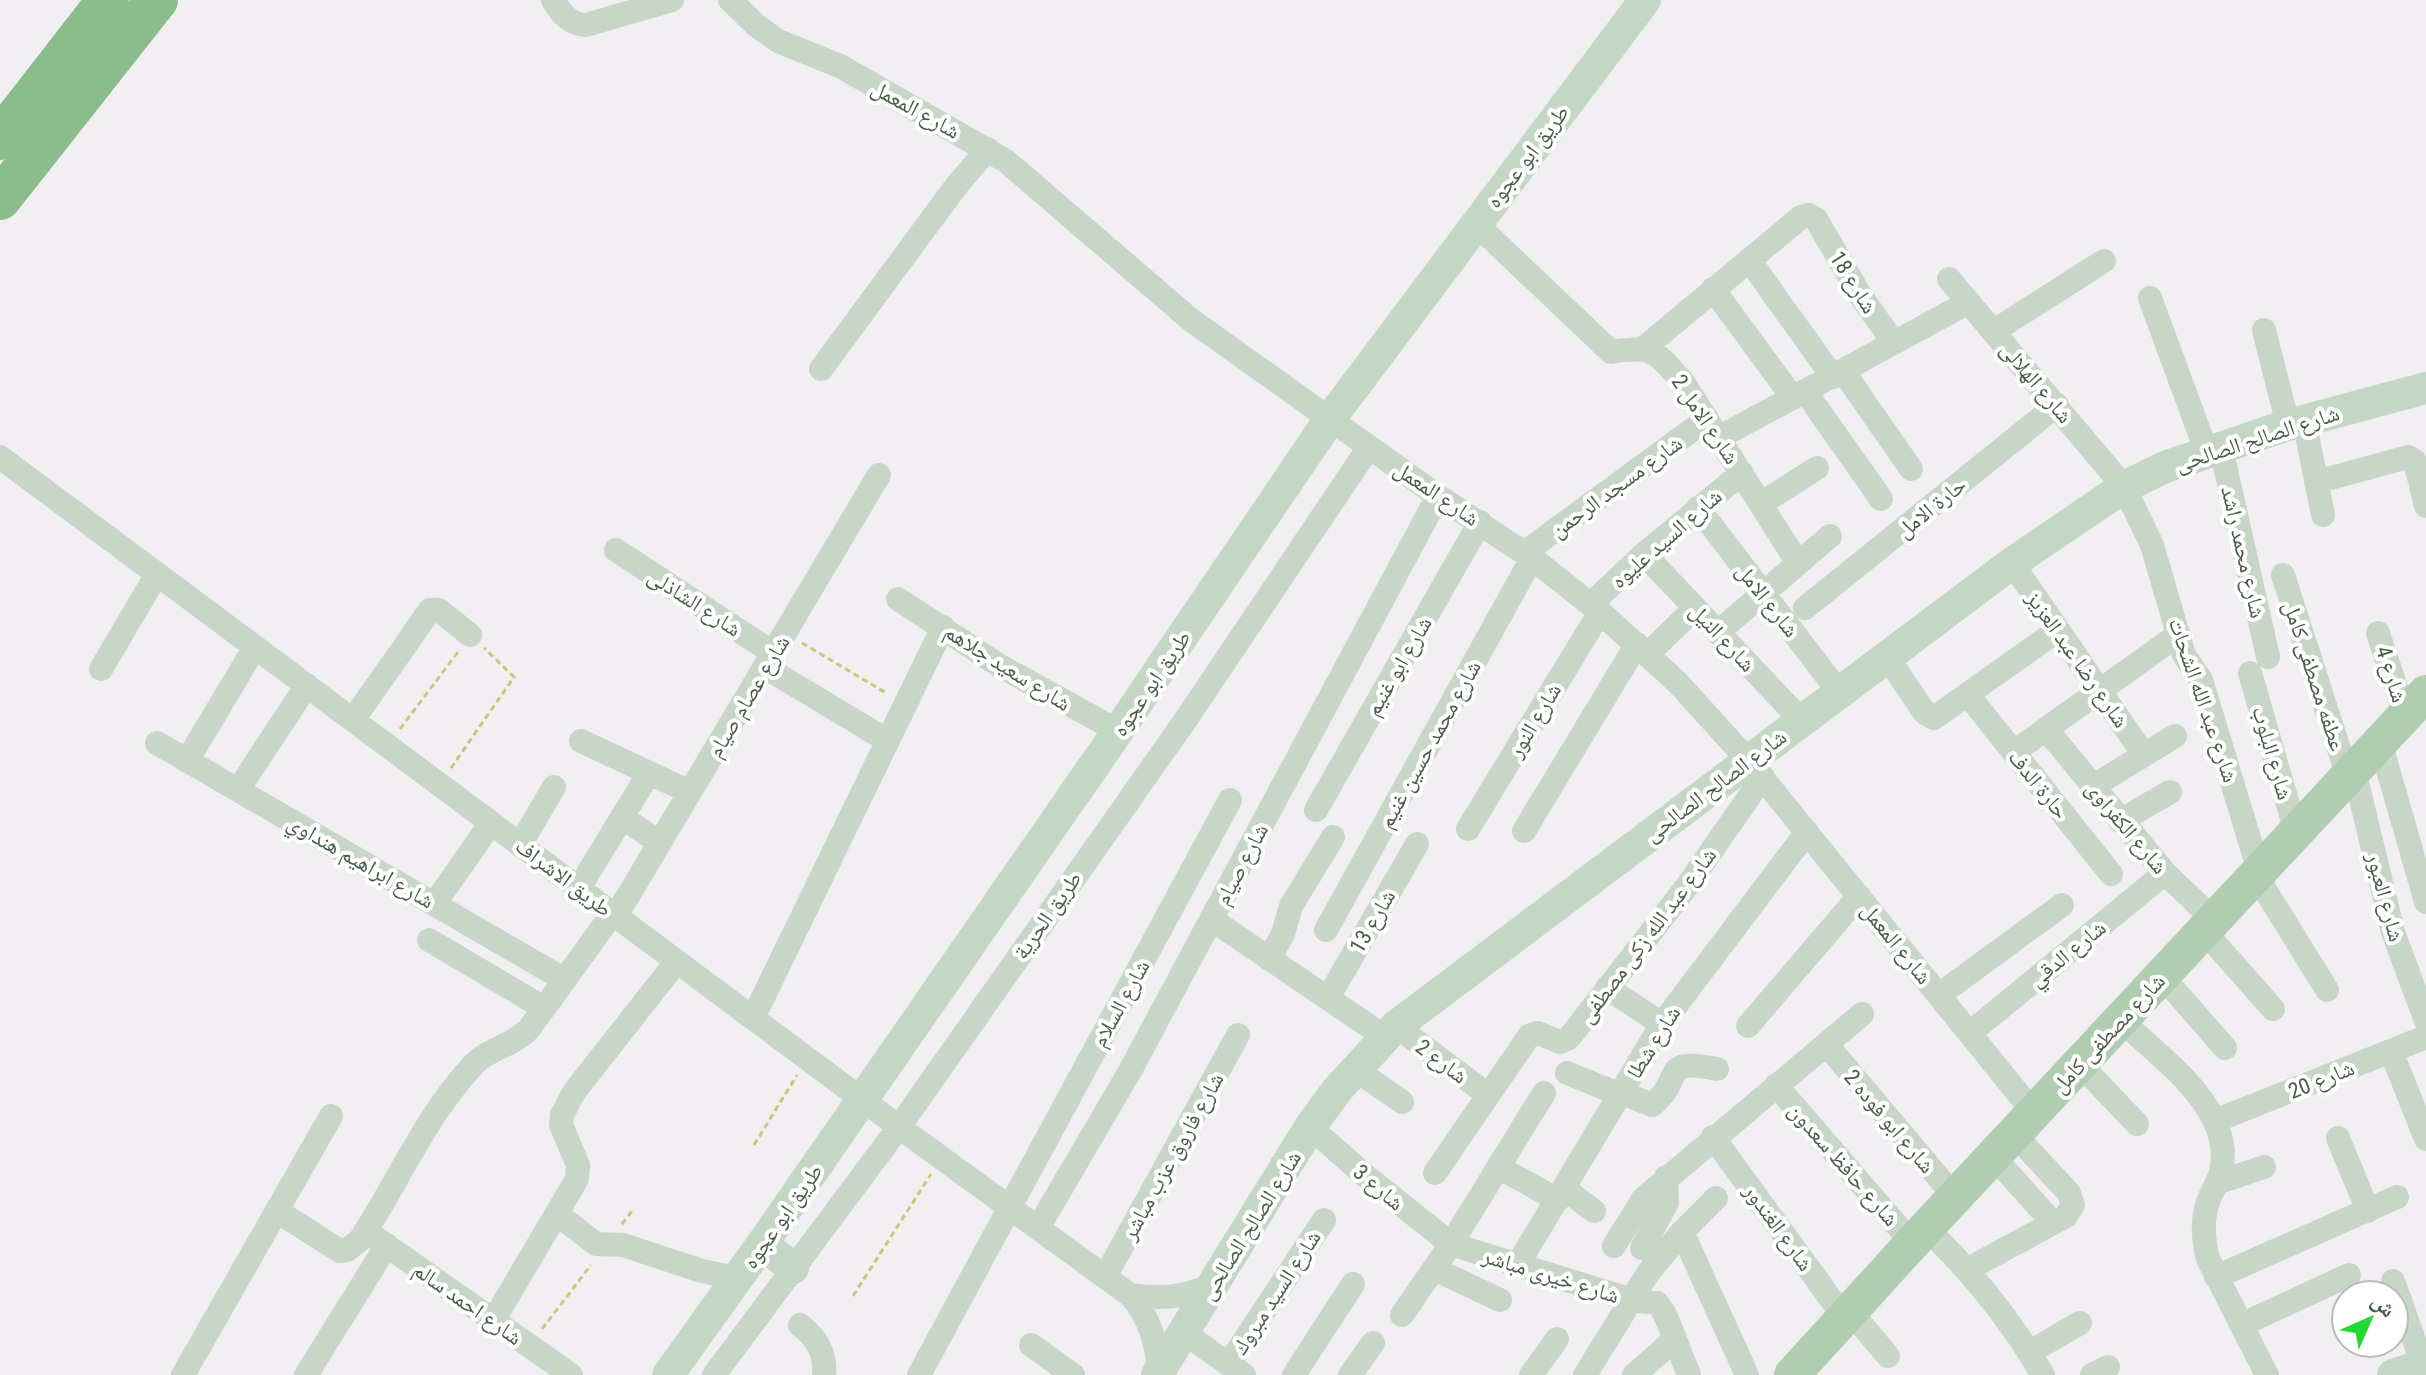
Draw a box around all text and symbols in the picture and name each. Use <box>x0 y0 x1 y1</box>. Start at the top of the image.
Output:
street label: شارع المعمل <box>867 75 964 145</box>
street label: طريق ابو عجوه <box>1481 100 1575 213</box>
street label: شارع 18 <box>1824 247 1882 319</box>
street label: شارع الهلالى <box>1995 337 2078 429</box>
street label: شارع الامل 2 <box>1666 370 1745 469</box>
street label: شارع الصالح الصالحى <box>2172 400 2343 478</box>
street label: شارع مسجد الرحمن <box>1546 430 1687 543</box>
street label: شارع المعمل <box>1389 456 1484 532</box>
street label: حارة الامل <box>1892 472 1972 544</box>
street label: شارع السيد عليوه <box>1606 484 1727 594</box>
street label: شارع محمد راشد <box>2215 484 2271 621</box>
street label: شارع الامل <box>1730 559 1804 643</box>
street label: شارع الشاذلى <box>643 563 746 643</box>
street label: شارع رضا عبد العزيز <box>2020 586 2134 733</box>
street label: شارع النيل <box>1684 598 1760 677</box>
street label: عطفه مصطفى كامل <box>2278 598 2350 754</box>
street label: شارع ابو غنيم <box>1360 612 1439 721</box>
street label: شارع عبد الله الشحات <box>2163 615 2243 786</box>
street label: شارع سعيد جلاهم <box>939 619 1075 718</box>
street label: طريق ابو عجوه <box>1107 626 1197 741</box>
street label: شارع عصام صيام <box>702 631 796 763</box>
street label: شارع 4 <box>2370 643 2412 706</box>
street label: شارع محمد حسين غنيم <box>1373 656 1488 833</box>
street label: شارع النور <box>1502 679 1567 763</box>
street label: شارع البلوب <box>2246 704 2298 803</box>
street label: شارع الصالح الصالحى <box>1640 724 1792 848</box>
street label: حارة الدف <box>2003 745 2074 824</box>
street label: شارع الكفراوى <box>2080 776 2173 879</box>
street label: شارع ابراهيم هنداوي <box>281 809 439 918</box>
street label: شارع صيام <box>1210 819 1275 910</box>
street label: طريق الاشراف <box>510 833 617 922</box>
street label: شارع عبد الله زكى مصطفى <box>1573 843 1722 1028</box>
street label: شارع العبور <box>2360 849 2409 945</box>
street label: طريق الحرية <box>1008 867 1087 964</box>
street label: شارع 13 <box>1344 885 1401 958</box>
street label: شارع المعمل <box>1856 898 1937 990</box>
street label: شارع الدقي <box>2024 915 2114 995</box>
street label: شارع السلام <box>1086 955 1156 1052</box>
street label: شارع مصطفى كامل <box>2047 968 2171 1099</box>
street label: شارع شطا <box>1621 1001 1686 1084</box>
street label: شارع 2 <box>1411 1034 1472 1090</box>
street label: شارع 20 <box>2285 1055 2358 1105</box>
street label: شارع ابو فوده 2 <box>1838 1065 1940 1179</box>
street label: شارع فاروق عزب مباشر <box>1116 1068 1230 1246</box>
street label: شارع حافظ سعدون <box>1783 1098 1904 1232</box>
street label: شارع الصالح الصالحى <box>1195 1146 1307 1305</box>
street label: طريق ابو عجوه <box>737 1159 828 1274</box>
street label: شارع 3 <box>1348 1159 1409 1216</box>
street label: شارع الغندور <box>1737 1178 1819 1276</box>
street label: شارع السيد مبروك <box>1227 1226 1327 1359</box>
street label: شارع خيرى مباشر <box>1478 1243 1622 1309</box>
street label: شارع احمد سالم <box>407 1257 527 1352</box>
north arrow <box>2330 1279 2410 1359</box>
text: ش <box>2366 1288 2401 1323</box>

